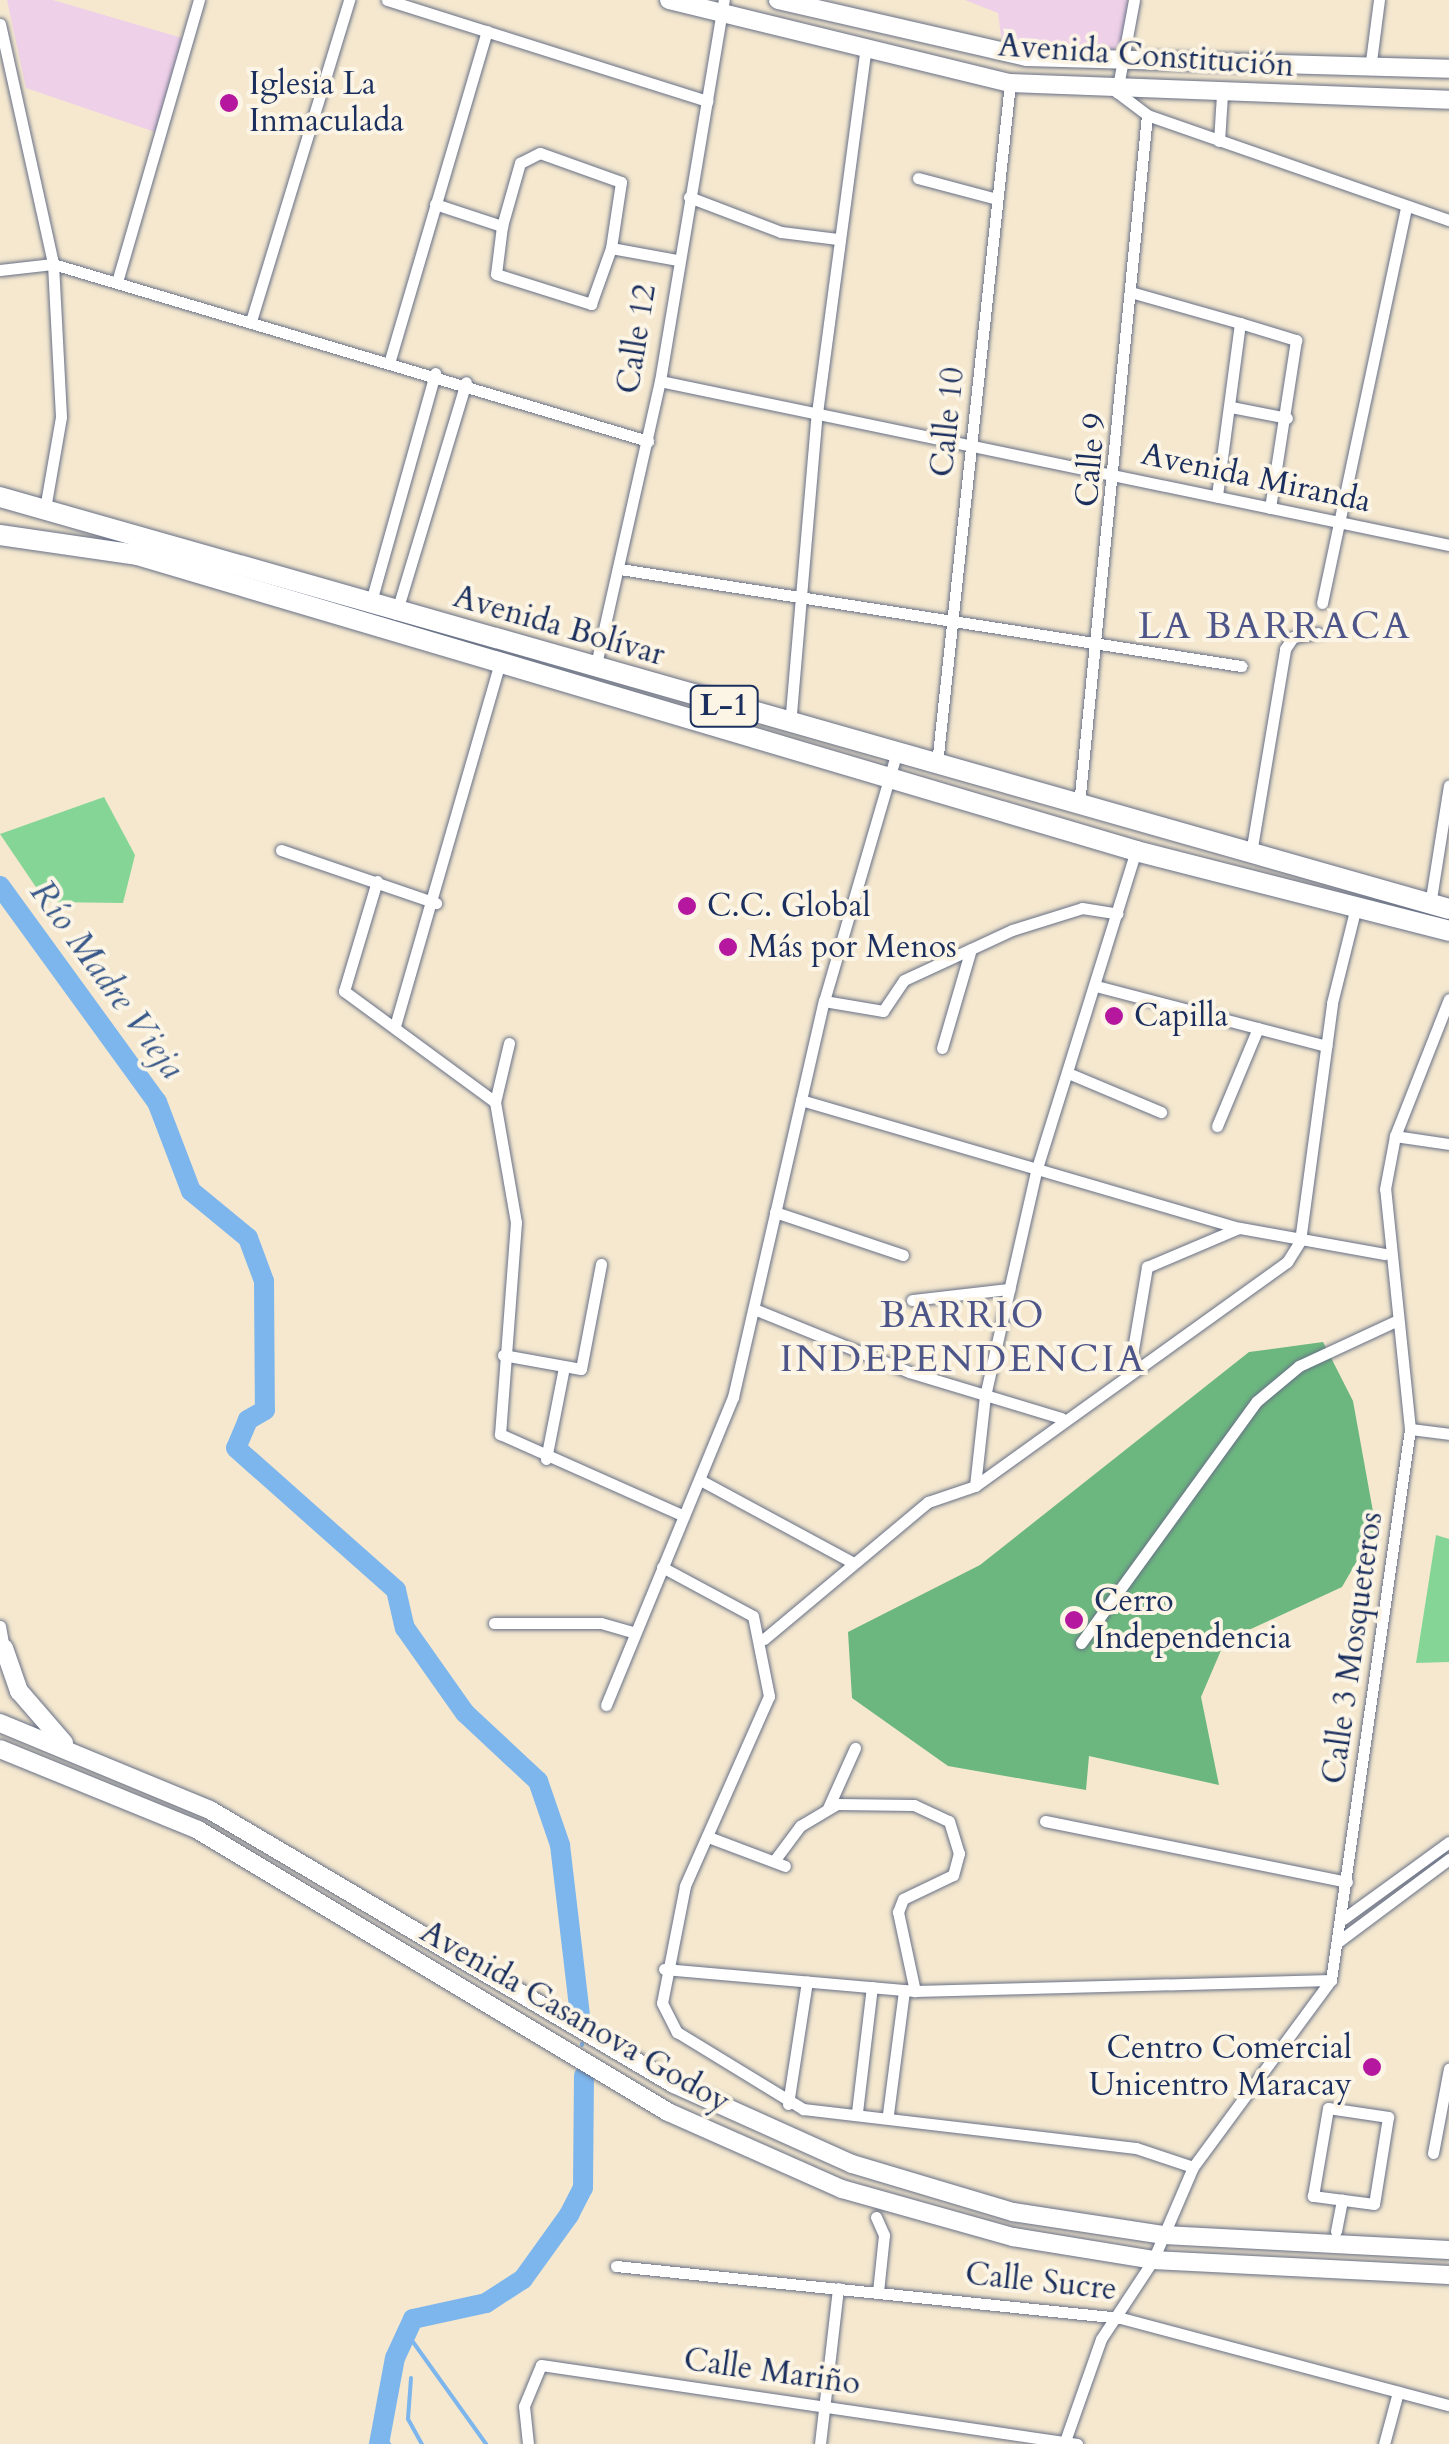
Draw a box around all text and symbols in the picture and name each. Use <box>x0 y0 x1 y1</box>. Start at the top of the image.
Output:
street label: Avenida Constitución <box>997 27 1295 85</box>
place label: Iglesia La Inmaculada <box>249 66 404 141</box>
marker: Iglesia La Inmaculada <box>218 92 240 114</box>
street label: Calle 12 <box>609 281 665 397</box>
street label: Calle 10 <box>923 365 973 479</box>
street label: Calle 9 <box>1068 411 1114 509</box>
street label: Avenida Miranda <box>1138 435 1374 521</box>
street label: Avenida Bolívar <box>449 577 669 675</box>
district label: LA BARRACA <box>1138 604 1412 650</box>
road number: L-1 <box>689 681 759 731</box>
water label: Río Madre Vieja <box>21 873 193 1087</box>
place label: C.C. Global <box>707 887 871 925</box>
marker: C.C. Global <box>676 895 698 917</box>
place label: Más por Menos <box>748 928 957 966</box>
marker: Más por Menos <box>717 936 739 958</box>
place label: Capilla <box>1134 997 1228 1035</box>
marker: Capilla <box>1103 1005 1125 1027</box>
district label: BARRIO INDEPENDENCIA <box>780 1293 1146 1382</box>
street label: Calle 3 Mosqueteros <box>1315 1509 1391 1787</box>
place label: Cerro Independencia <box>1094 1583 1292 1658</box>
marker: Cerro Independencia <box>1063 1609 1085 1631</box>
street label: Avenida Casanova Godoy <box>413 1913 737 2121</box>
place label: Centro Comercial Unicentro Maracay <box>1089 2030 1352 2105</box>
marker: Centro Comercial Unicentro Maracay <box>1361 2056 1383 2078</box>
street label: Calle Sucre <box>963 2255 1119 2309</box>
street label: Calle Mariño <box>681 2341 863 2403</box>

